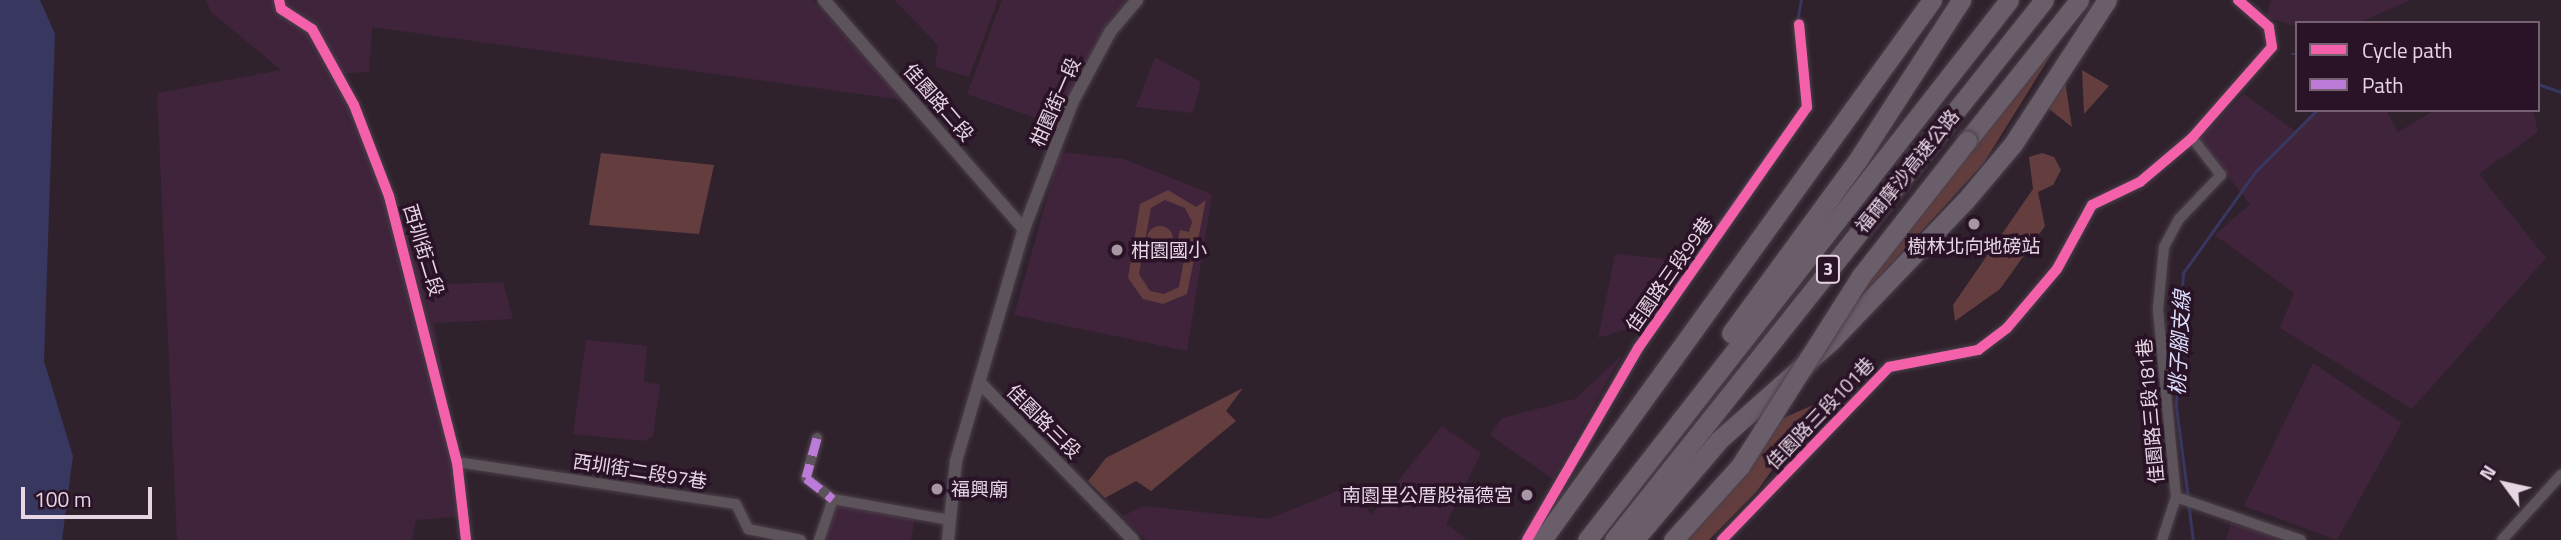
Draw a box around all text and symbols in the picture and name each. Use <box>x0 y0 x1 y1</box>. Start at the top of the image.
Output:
legend <box>2295 21 2540 112</box>
text: Cycle path <box>2362 34 2453 66</box>
street label: 柑園街一段 <box>1025 54 1085 150</box>
street label: 佳園路二段 <box>899 59 979 145</box>
text: Path <box>2362 69 2404 101</box>
street label: 福爾摩沙高速公路 <box>1850 105 1964 237</box>
street label: 西圳街二段 <box>399 201 449 299</box>
street label: 佳園路三段99巷 <box>1621 212 1717 336</box>
marker: 樹林北向地磅站 <box>1966 216 1982 232</box>
place label: 樹林北向地磅站 <box>1908 235 2040 257</box>
place label: 柑園國小 <box>1131 239 1207 261</box>
marker: 柑園國小 <box>1109 242 1125 258</box>
road number: 3 <box>1816 255 1840 284</box>
water label: 桃子腳支線 <box>2164 290 2194 396</box>
street label: 佳園路三段181巷 <box>2132 337 2168 485</box>
street label: 佳園路三段101巷 <box>1761 353 1879 473</box>
street label: 佳園路三段 <box>1002 379 1086 463</box>
street label: 西圳街二段97巷 <box>571 449 709 493</box>
north arrow <box>2470 449 2540 519</box>
text: N <box>2471 459 2503 486</box>
scale bar <box>24 474 156 518</box>
place label: 福興廟 <box>951 478 1008 500</box>
marker: 福興廟 <box>929 481 945 497</box>
text: 100 m <box>34 483 91 515</box>
place label: 南園里公厝股福德宮 <box>1342 484 1513 506</box>
marker: 南園里公厝股福德宮 <box>1519 487 1535 503</box>

